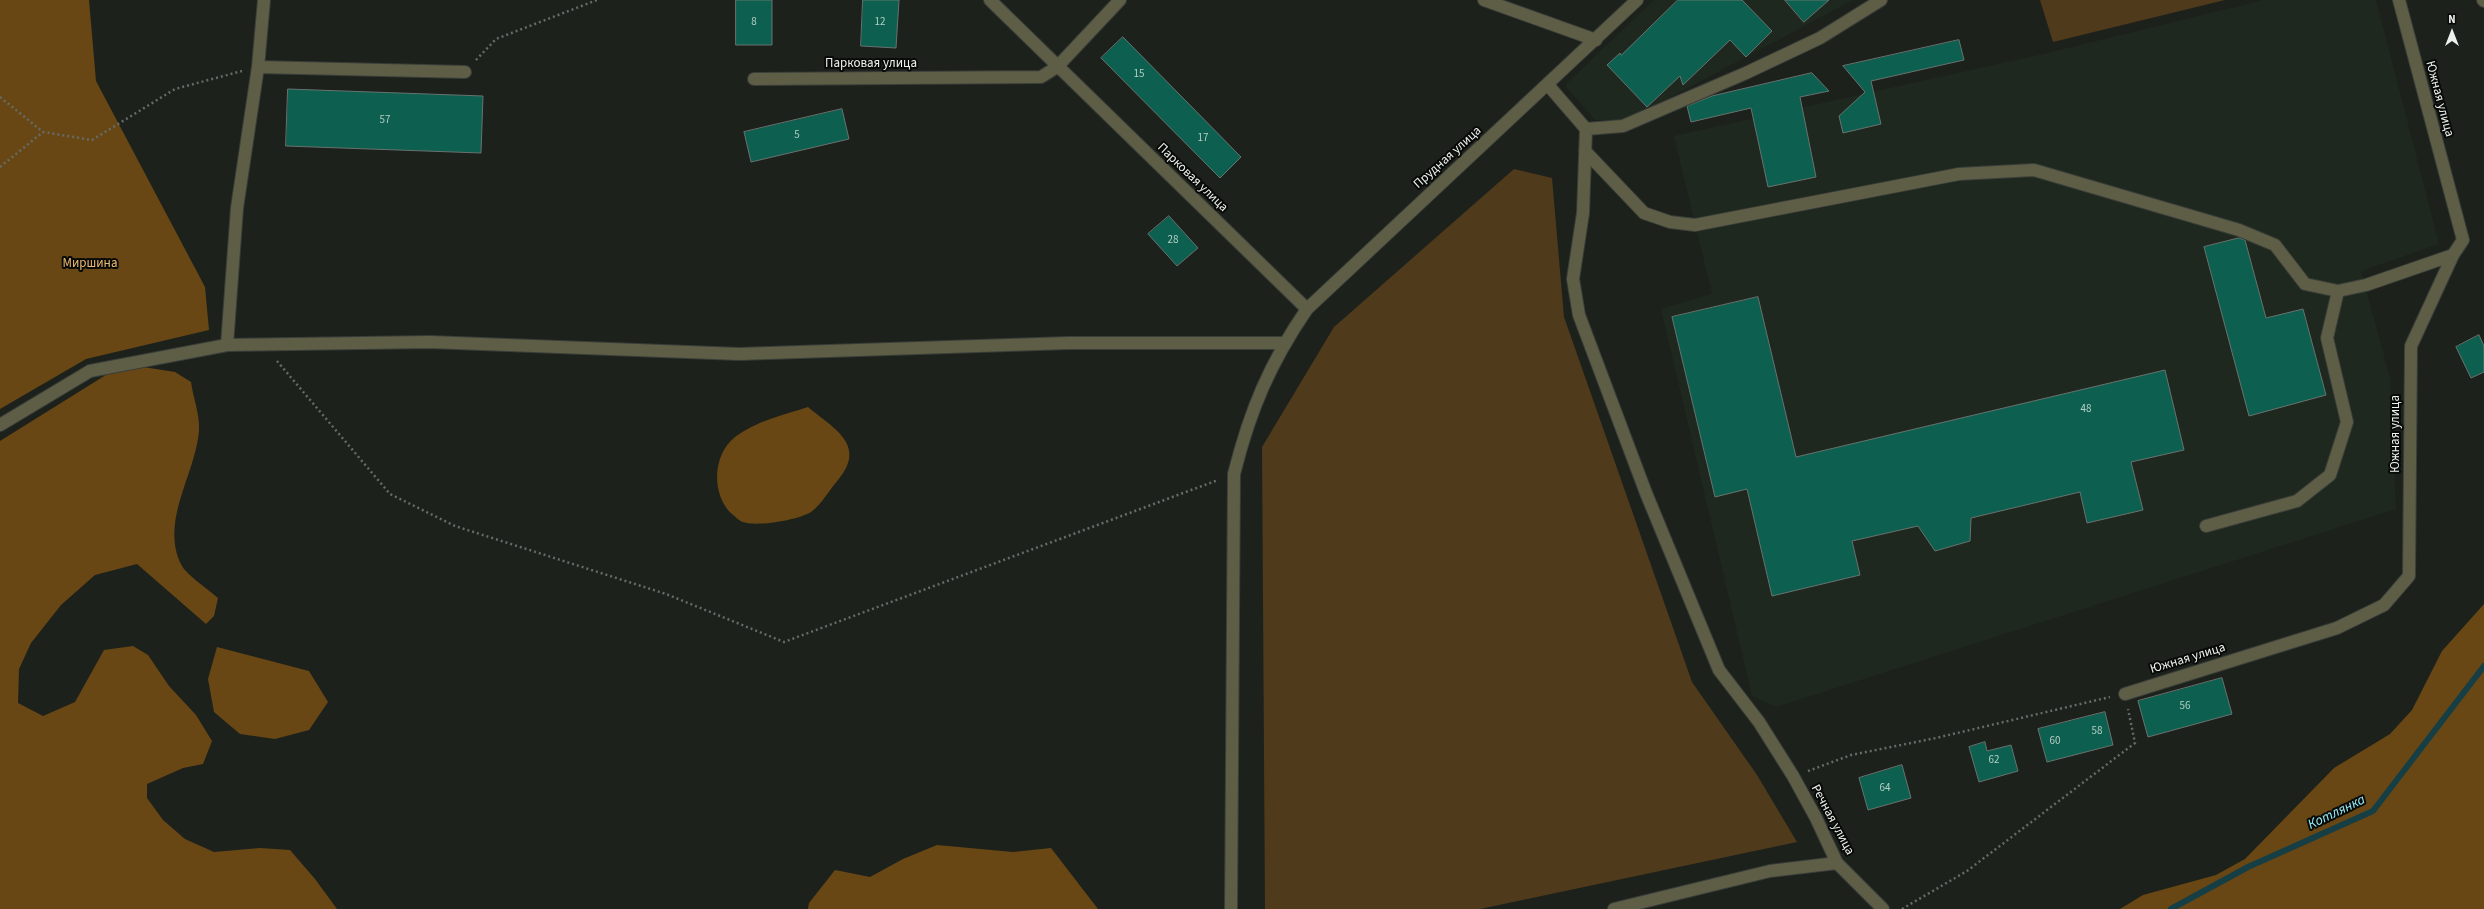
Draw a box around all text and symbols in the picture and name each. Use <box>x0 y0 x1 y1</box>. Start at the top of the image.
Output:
north arrow <box>2432 12 2472 52</box>
text: N <box>2448 12 2456 27</box>
house number: 8 <box>751 16 757 30</box>
house number: 12 <box>875 16 885 30</box>
street label: Парковая улица <box>825 56 917 72</box>
street label: Южная улица <box>2421 59 2457 139</box>
house number: 15 <box>1134 68 1144 82</box>
house number: 57 <box>380 114 390 128</box>
street label: Прудная улица <box>1411 124 1485 192</box>
house number: 5 <box>794 129 800 143</box>
house number: 17 <box>1198 132 1208 146</box>
street label: Парковая улица <box>1154 140 1230 216</box>
house number: 28 <box>1168 234 1178 248</box>
park label: Миршина <box>63 256 117 272</box>
street label: Южная улица <box>2388 395 2404 473</box>
house number: 48 <box>2081 403 2091 417</box>
street label: Южная улица <box>2148 640 2228 678</box>
house number: 56 <box>2180 700 2190 714</box>
house number: 58 <box>2092 725 2102 739</box>
house number: 60 <box>2050 735 2060 749</box>
house number: 62 <box>1989 754 1999 768</box>
street label: Речная улица <box>1807 782 1857 858</box>
house number: 64 <box>1880 782 1890 796</box>
water label: Котлянка <box>2306 792 2368 834</box>

